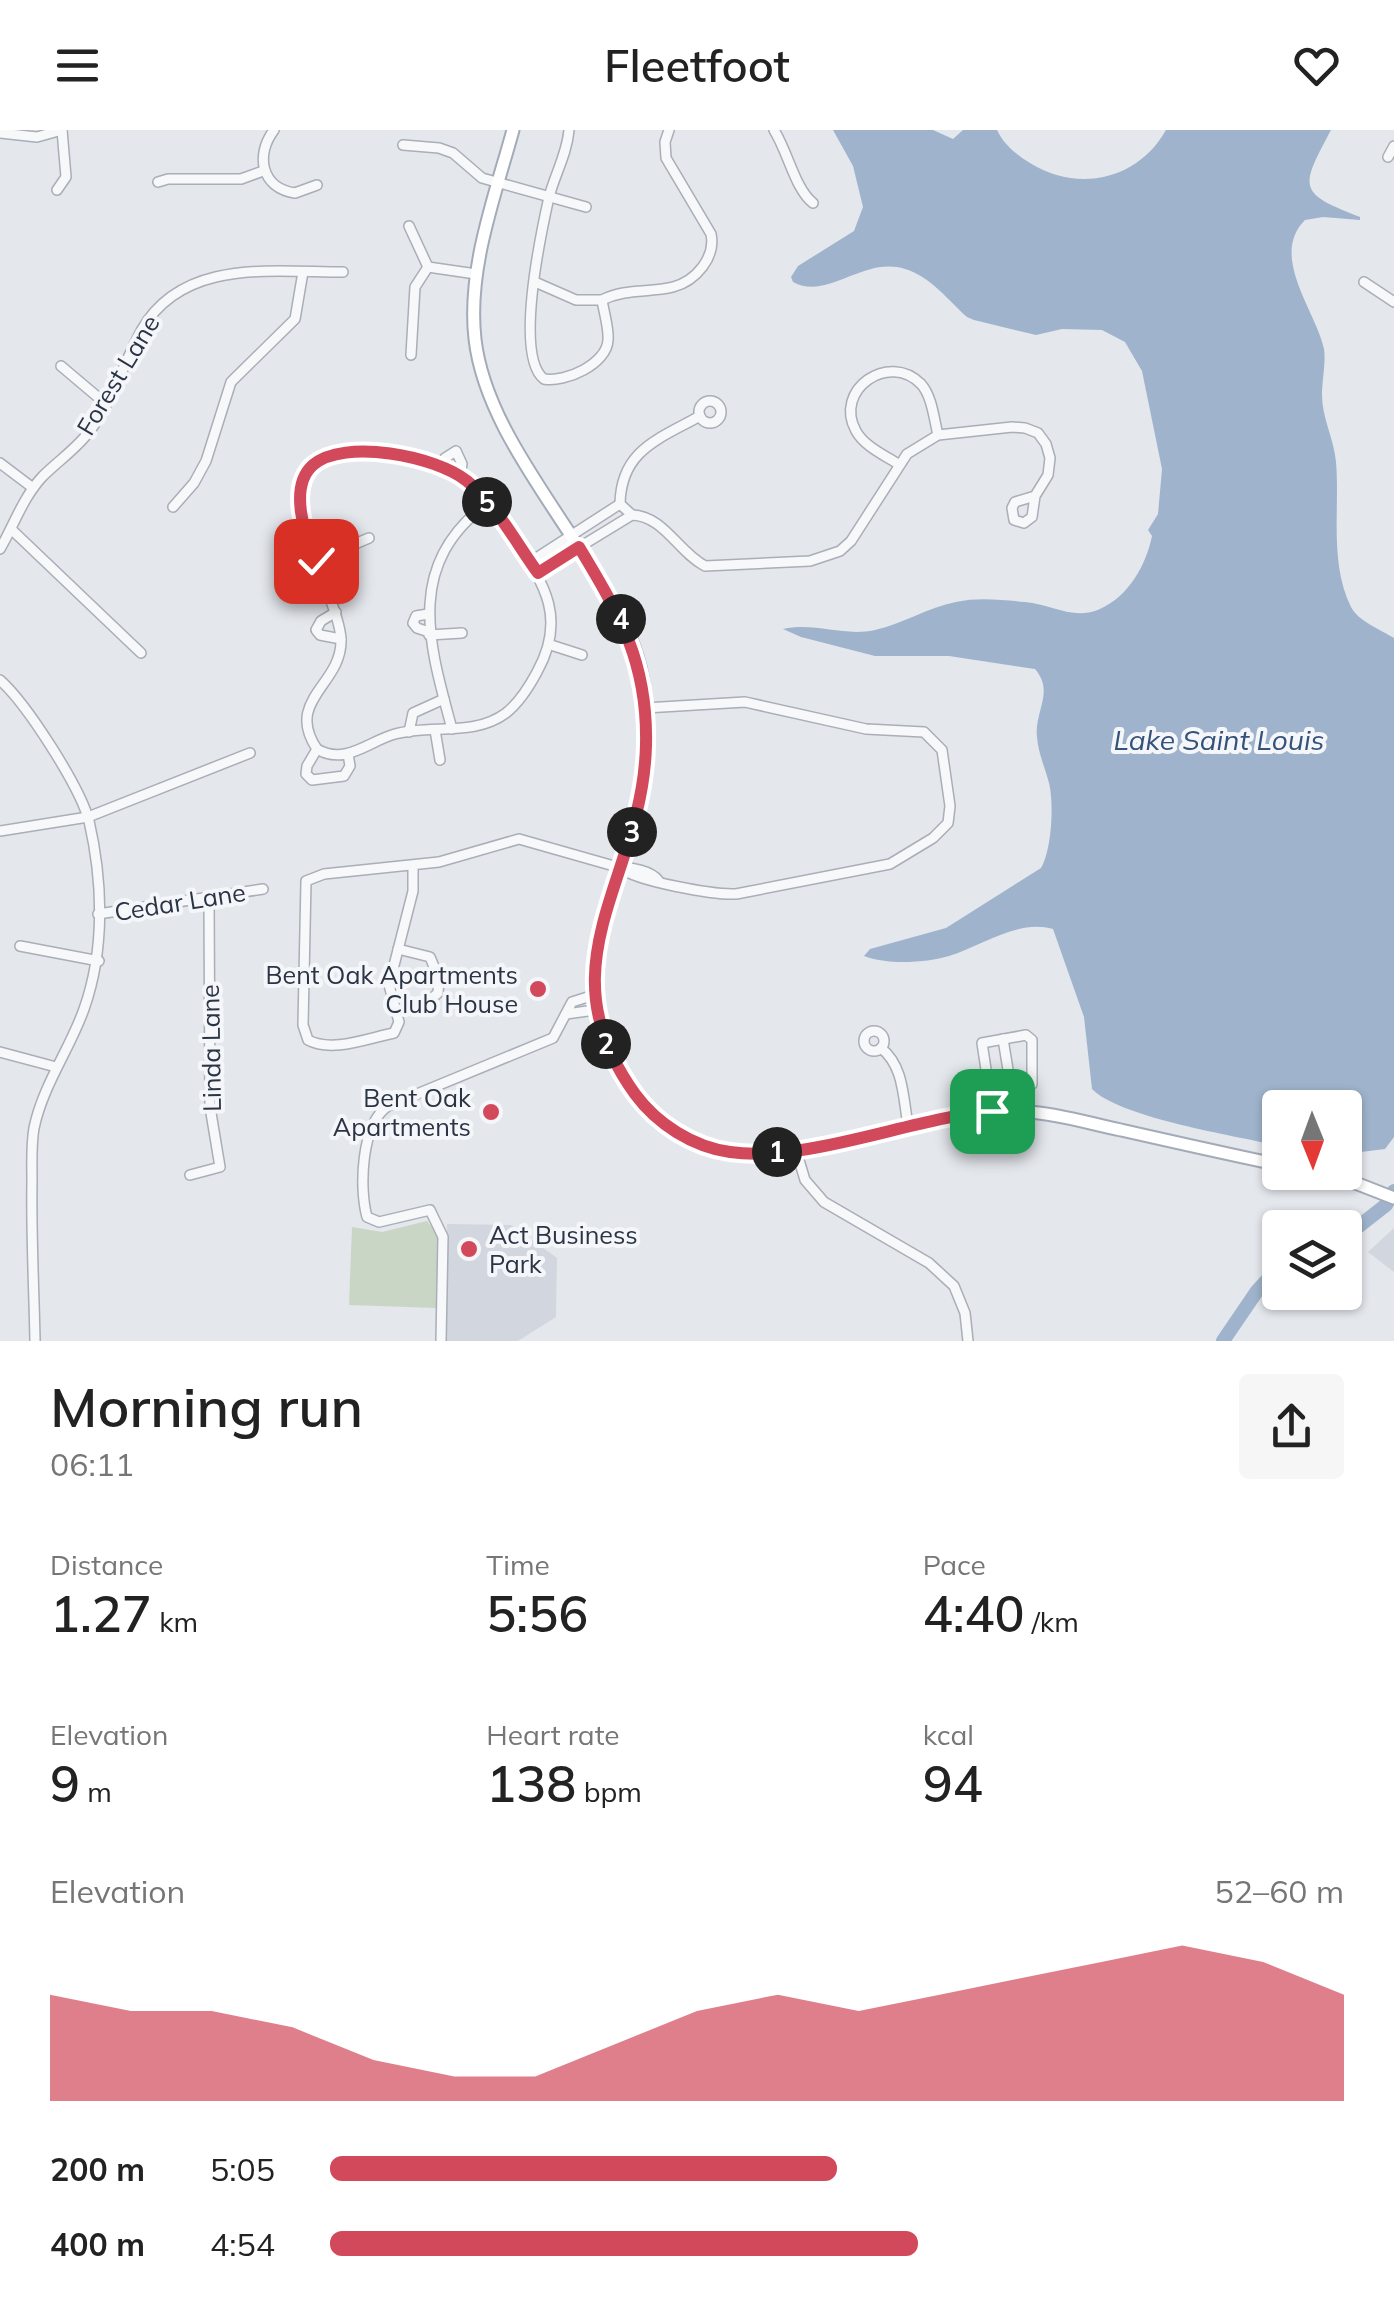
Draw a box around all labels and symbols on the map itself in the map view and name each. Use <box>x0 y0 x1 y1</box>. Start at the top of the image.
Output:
street label: Forest Lane <box>70 309 166 440</box>
pin: 5 <box>462 477 512 527</box>
pin <box>274 519 359 604</box>
pin: 4 <box>596 594 646 644</box>
water label: Lake Saint Louis <box>1114 722 1324 757</box>
pin: 3 <box>607 807 657 857</box>
street label: Cedar Lane <box>112 876 248 927</box>
place label: Bent Oak Apartments Club House <box>266 959 518 1019</box>
marker: Bent Oak Apartments Club House <box>527 978 549 1000</box>
street label: Linda Lane <box>194 984 227 1112</box>
pin: 2 <box>581 1019 631 1069</box>
pin <box>950 1069 1035 1154</box>
place label: Bent Oak Apartments <box>333 1082 472 1142</box>
north arrow <box>1262 1090 1362 1190</box>
marker: Bent Oak Apartments <box>480 1101 502 1123</box>
pin: 1 <box>752 1127 802 1177</box>
place label: Act Business Park <box>489 1219 638 1279</box>
marker: Act Business Park <box>458 1238 480 1260</box>

